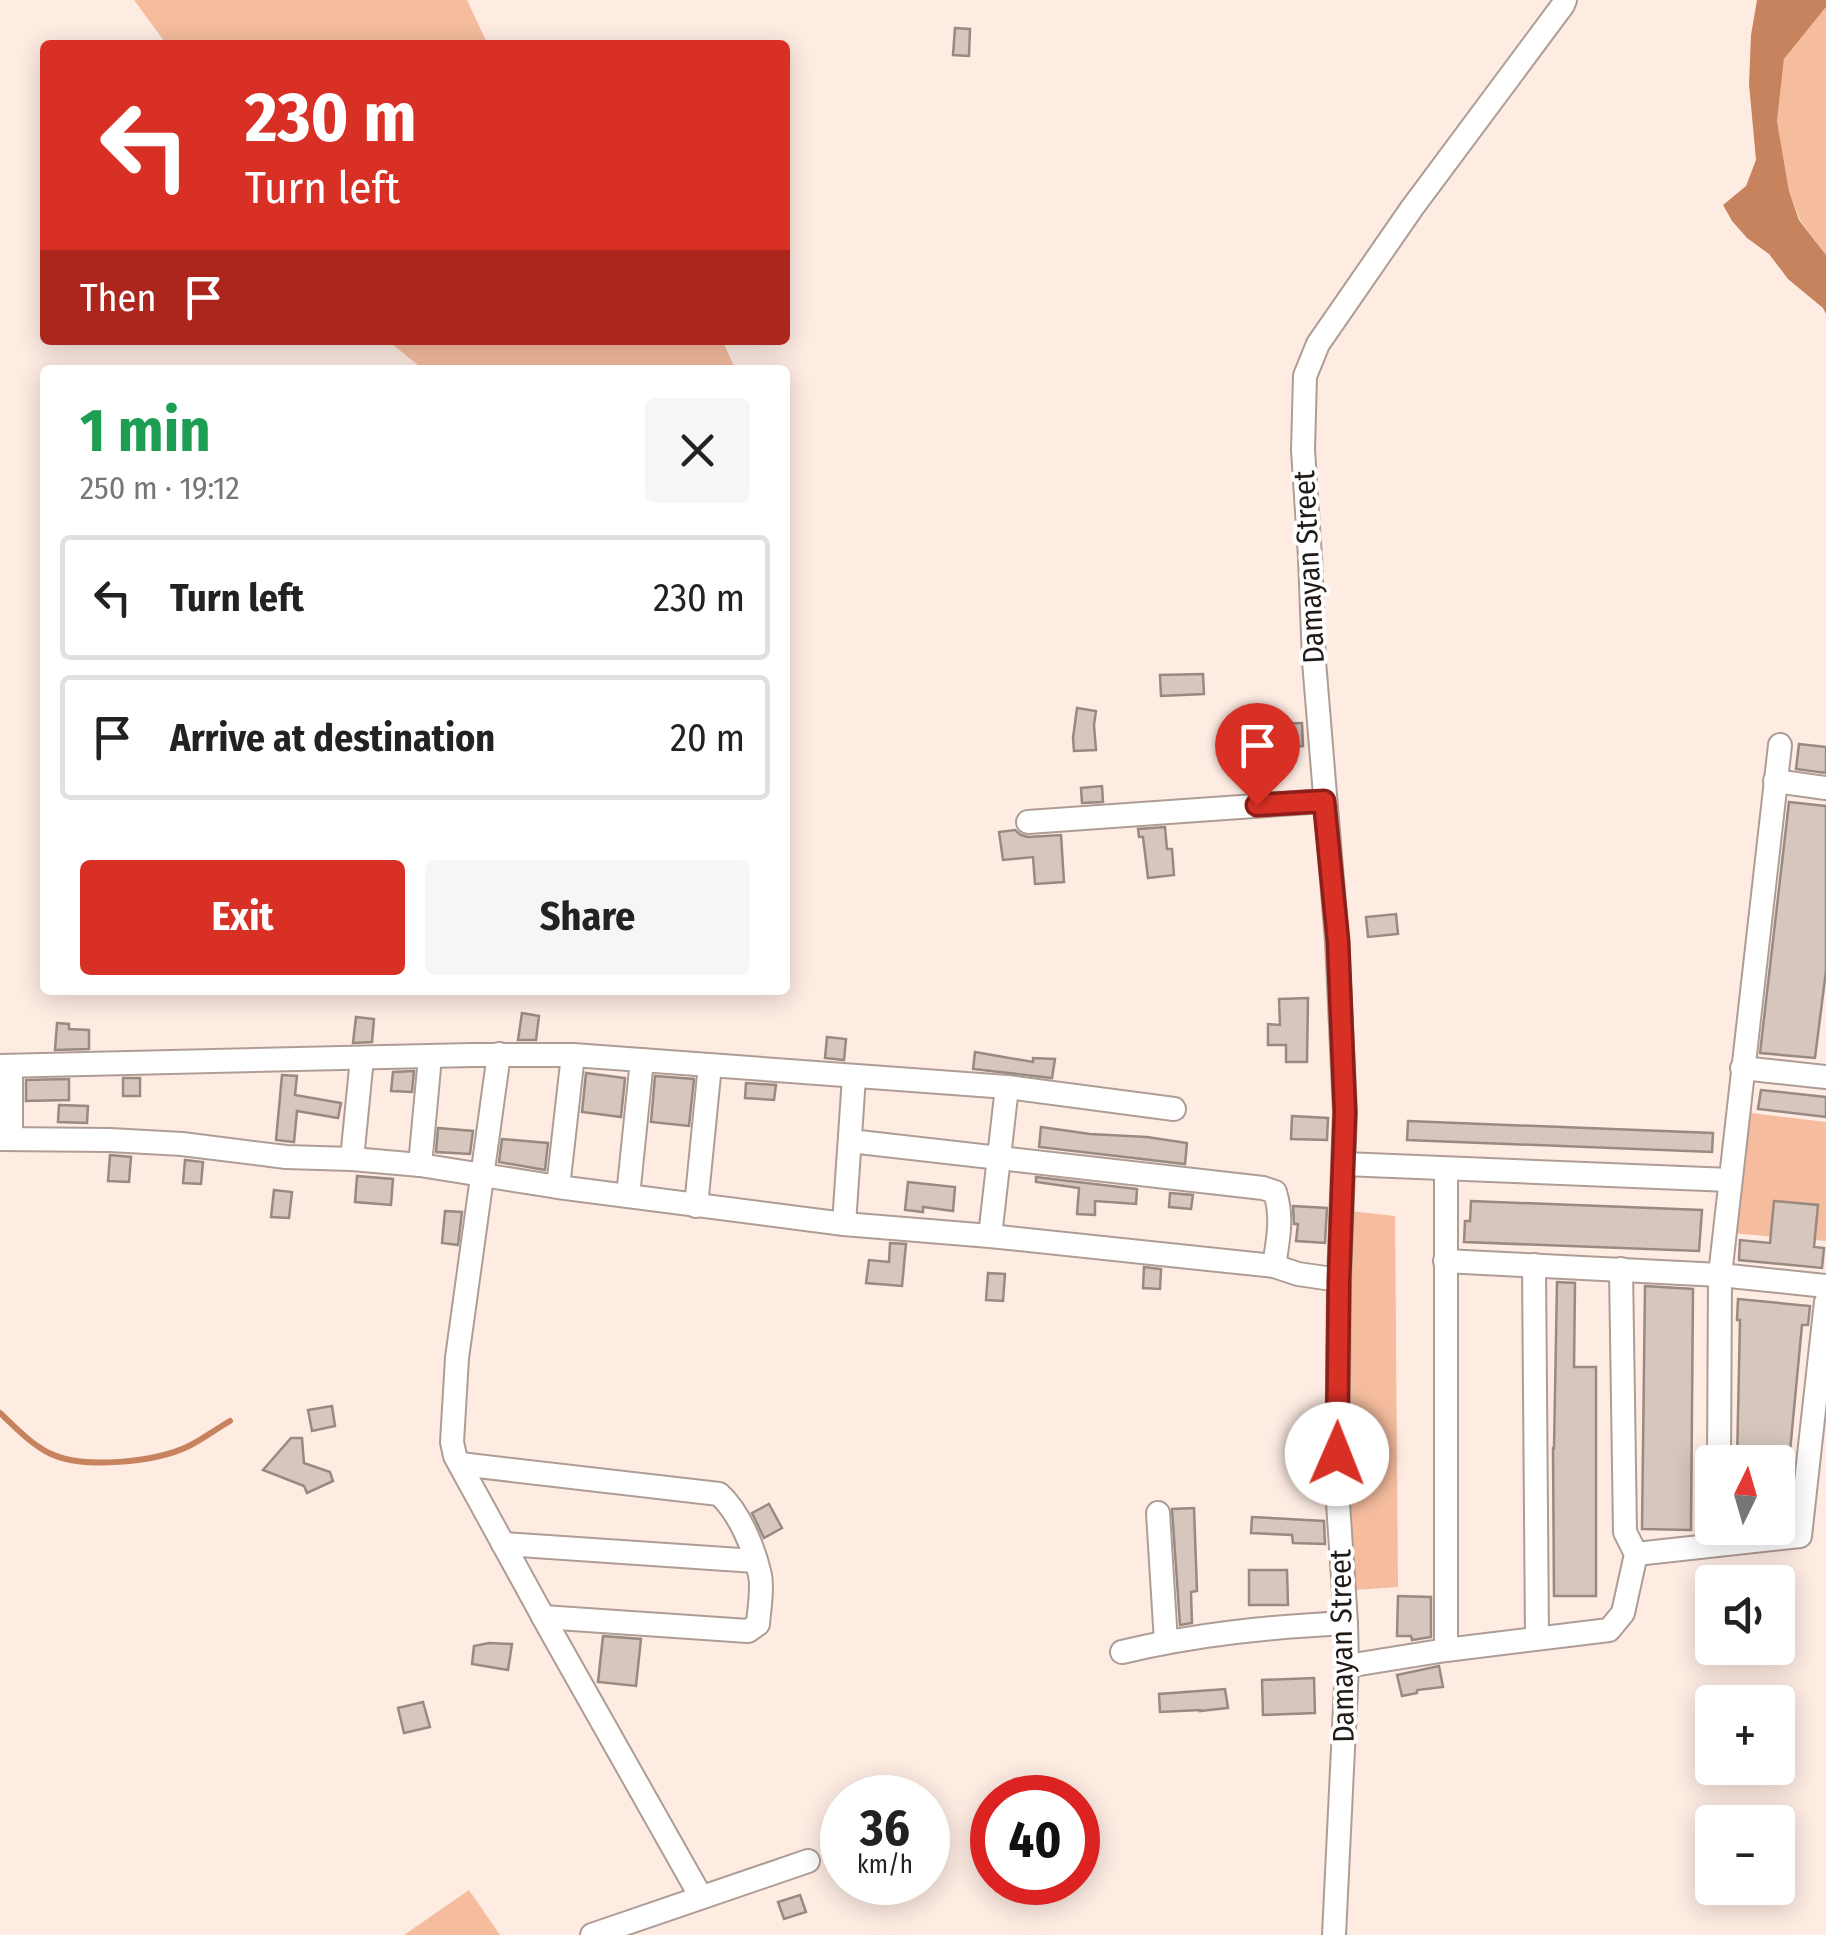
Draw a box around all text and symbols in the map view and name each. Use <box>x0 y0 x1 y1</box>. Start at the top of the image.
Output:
text: 230 m <box>245 76 417 160</box>
icon: left <box>80 80 210 210</box>
text: Turn left <box>245 161 400 215</box>
icon: arrive <box>176 270 231 325</box>
text: Then <box>80 275 156 321</box>
text: 1 min <box>80 395 211 467</box>
button: close <box>645 398 750 503</box>
text: 250 m · 19:12 <box>80 469 240 507</box>
street label: Damayan Street <box>1286 469 1332 665</box>
icon: left <box>85 570 140 625</box>
text: Turn left <box>170 575 304 621</box>
text: 230 m <box>653 575 745 621</box>
pin <box>1215 703 1300 806</box>
icon: arrive <box>85 710 140 765</box>
text: Arrive at destination <box>170 715 495 761</box>
text: 20 m <box>670 715 745 761</box>
icon: arrive <box>1230 718 1285 773</box>
button: Exit <box>80 860 405 975</box>
button: Share <box>425 860 750 975</box>
position arrow <box>1285 1402 1389 1506</box>
north arrow <box>1695 1445 1795 1545</box>
map controls <box>1695 1445 1795 1905</box>
street label: Damayan Street <box>1322 1549 1362 1743</box>
button: sound <box>1695 1565 1795 1665</box>
button: + <box>1695 1685 1795 1785</box>
speed limit sign: 40 <box>970 1775 1100 1905</box>
text: 36 <box>860 1798 910 1858</box>
button: − <box>1695 1805 1795 1905</box>
text: km/h <box>857 1850 913 1880</box>

